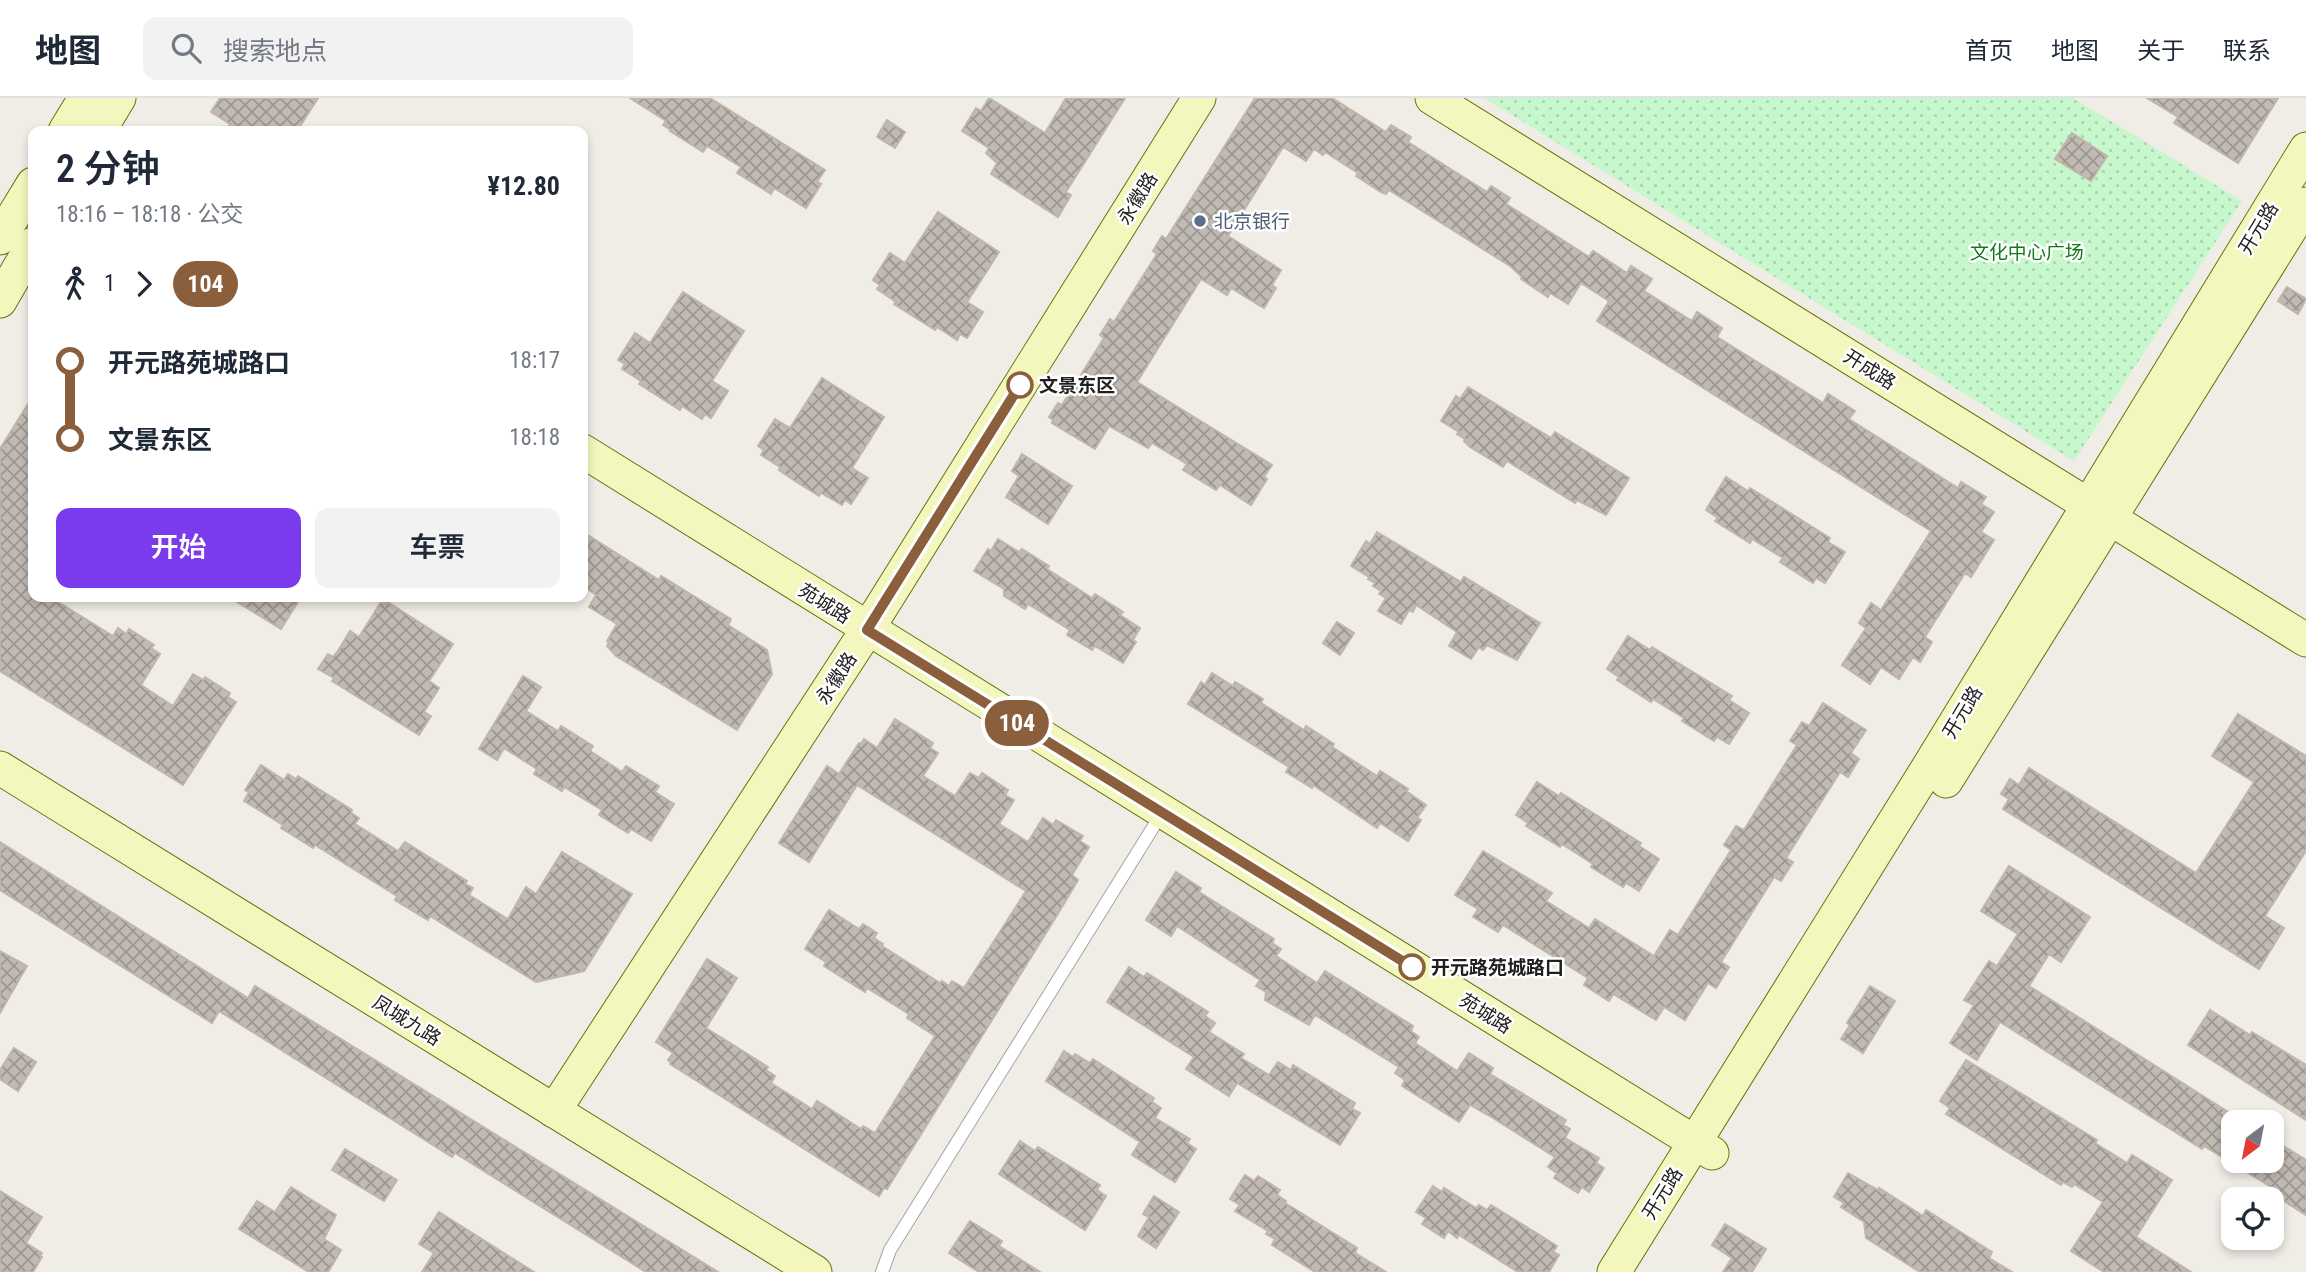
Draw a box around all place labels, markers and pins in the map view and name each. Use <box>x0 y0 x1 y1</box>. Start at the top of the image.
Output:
place label: 北京银行 <box>1214 210 1290 233</box>
marker: 北京银行 <box>1192 213 1208 229</box>
marker: 文景东区 <box>1007 372 1033 398</box>
place label: 文景东区 <box>1039 374 1115 397</box>
marker: 开元路苑城路口 <box>1399 954 1425 980</box>
place label: 开元路苑城路口 <box>1431 956 1564 979</box>

